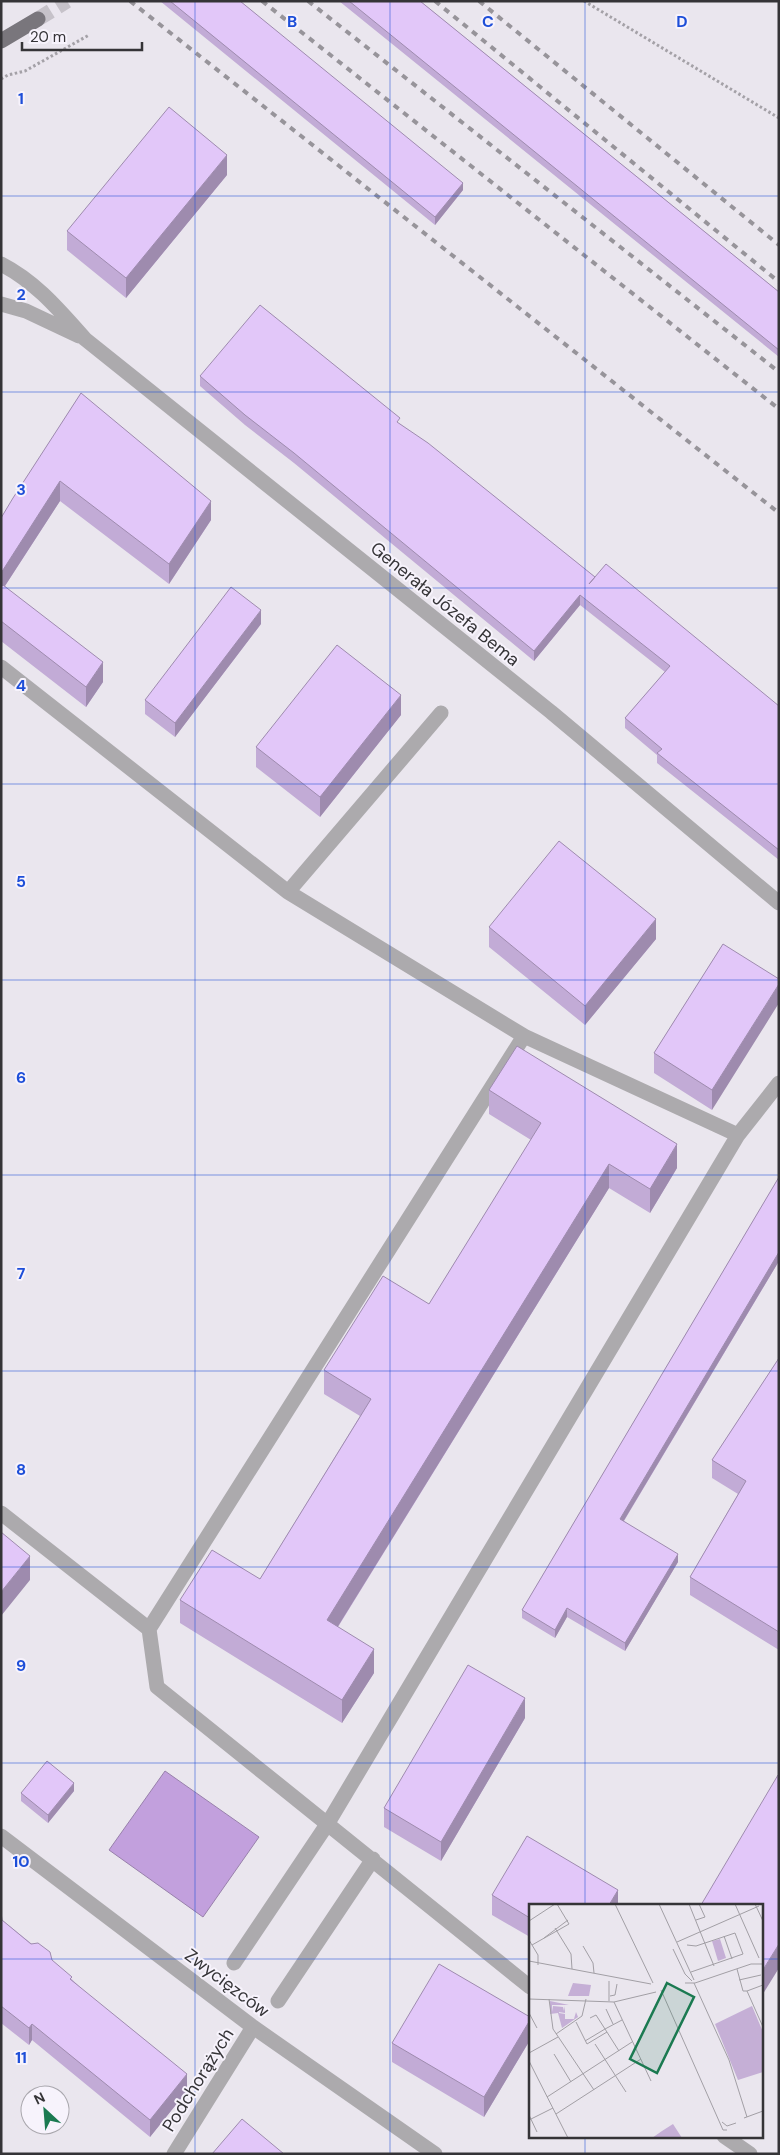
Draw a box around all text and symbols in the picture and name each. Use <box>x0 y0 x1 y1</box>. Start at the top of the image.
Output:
text: B <box>287 11 297 32</box>
text: C <box>482 11 494 32</box>
text: D <box>676 11 688 32</box>
scale bar <box>22 20 142 52</box>
text: 20 m <box>30 27 66 47</box>
text: 1 <box>18 88 24 109</box>
text: 2 <box>16 284 26 305</box>
text: 3 <box>16 479 26 500</box>
street label: Generała Józefa Bema <box>365 536 525 672</box>
text: 4 <box>16 675 26 696</box>
text: 5 <box>16 871 26 892</box>
text: 6 <box>16 1067 26 1088</box>
text: 7 <box>17 1263 26 1284</box>
text: 8 <box>16 1459 26 1480</box>
text: 9 <box>16 1655 26 1676</box>
text: 10 <box>12 1851 30 1872</box>
inset map <box>529 1904 762 2138</box>
street label: Zwycięzców <box>180 1943 274 2023</box>
street label: Podchorążych <box>157 2024 239 2136</box>
text: 11 <box>15 2047 27 2068</box>
north arrow <box>20 2085 70 2135</box>
text: N <box>31 2088 48 2109</box>

